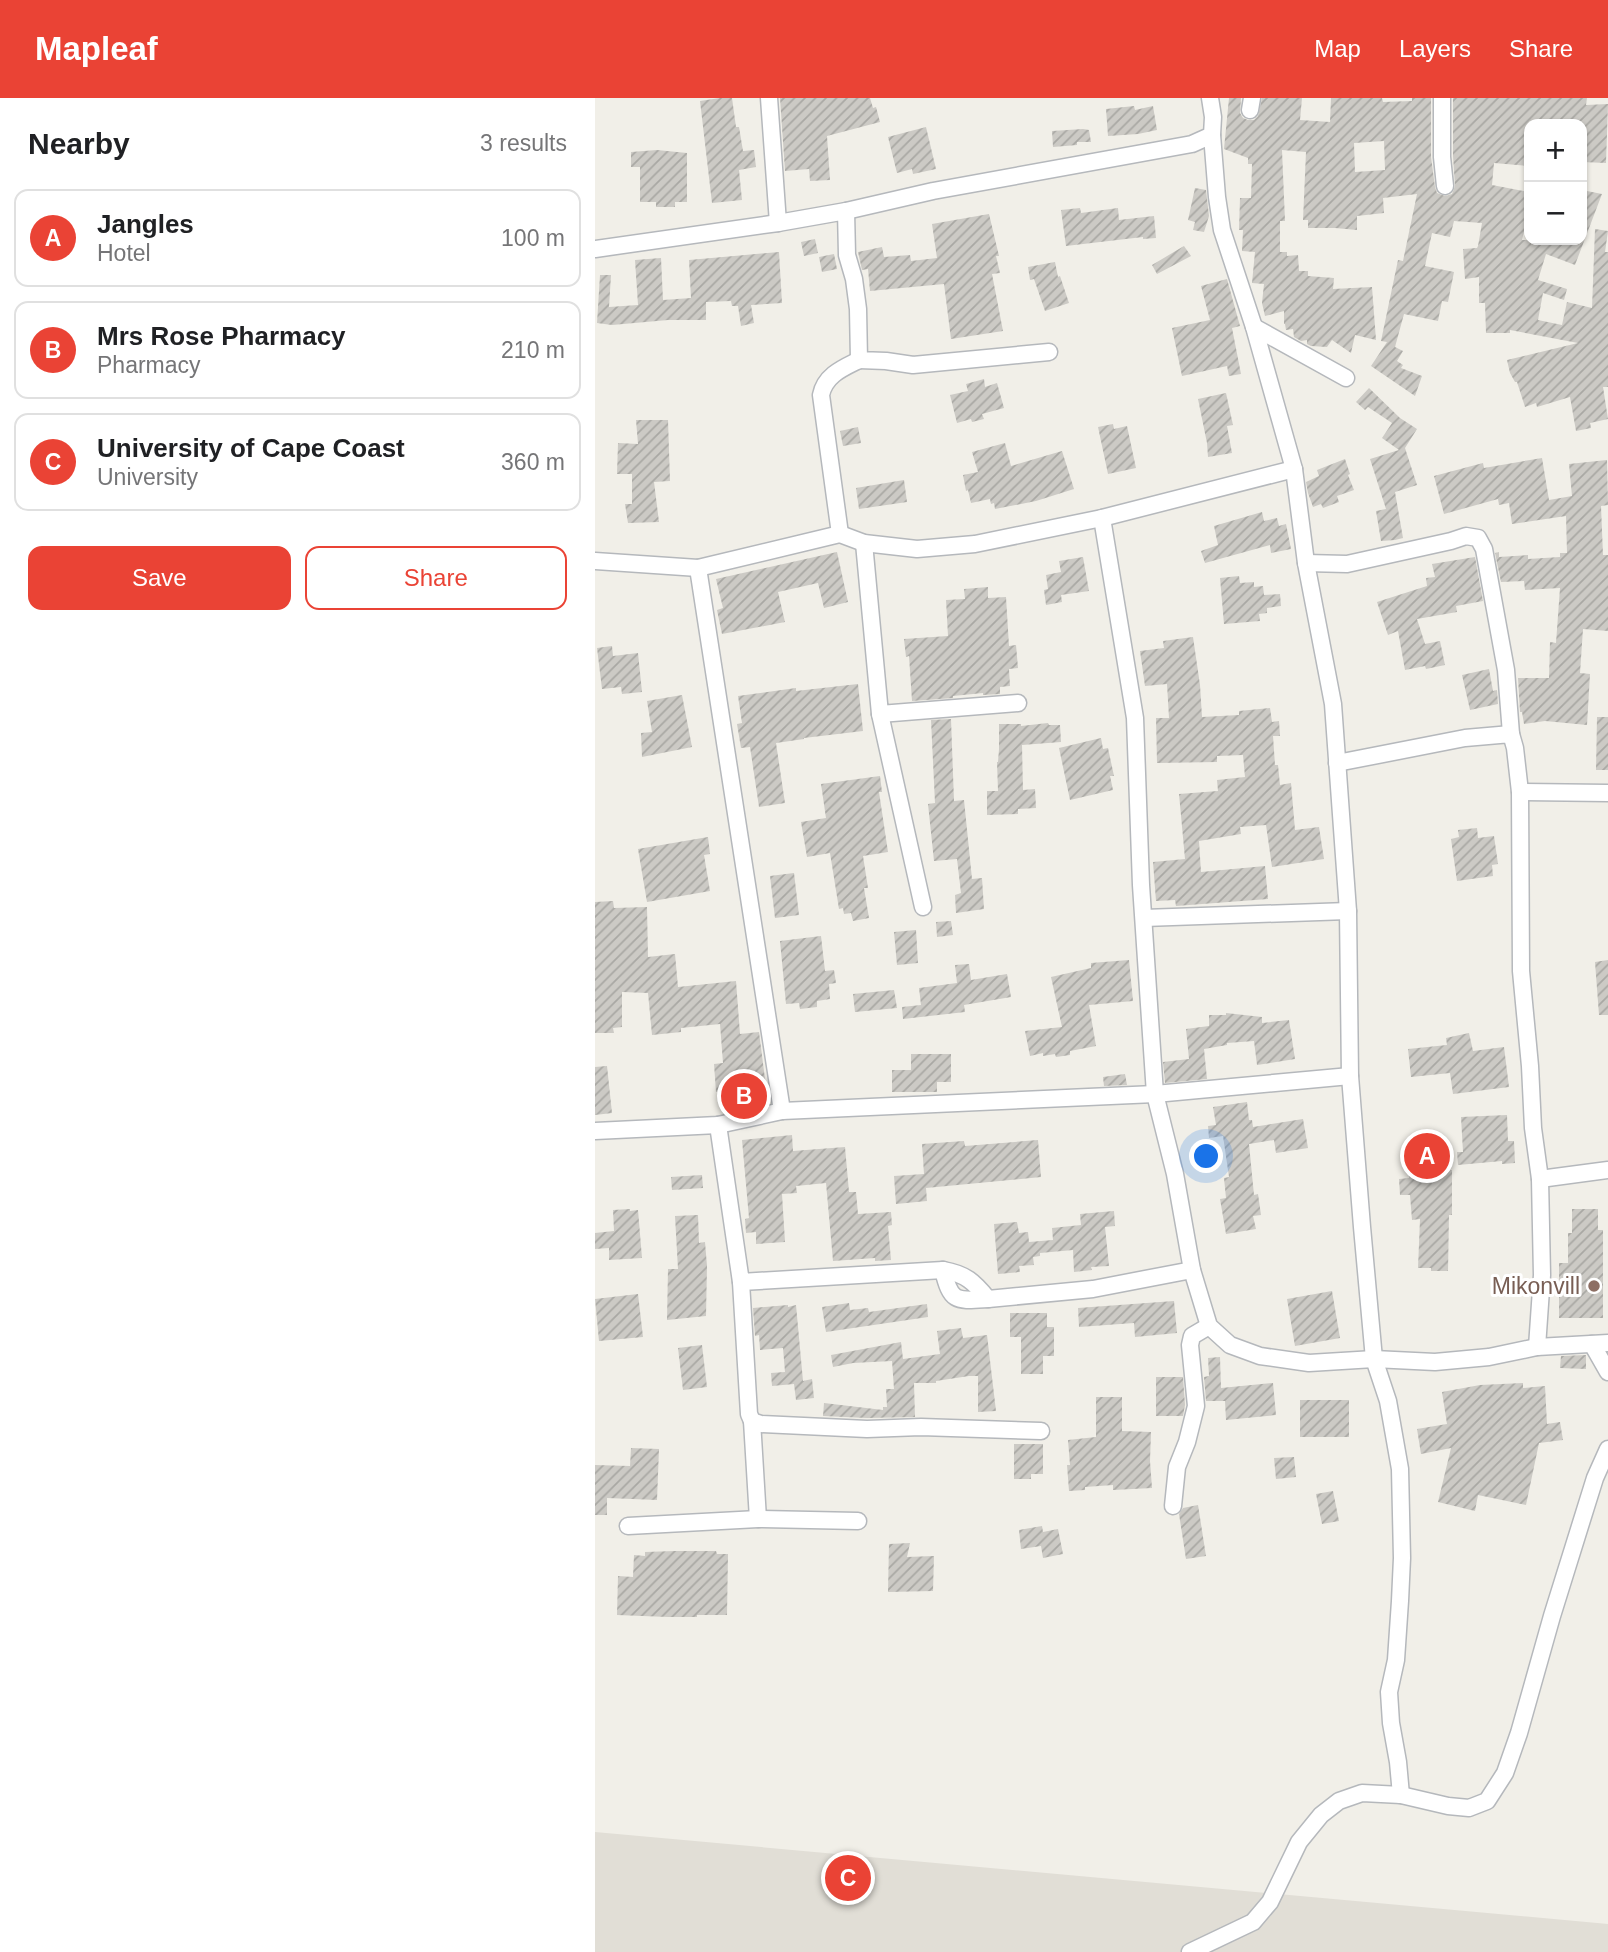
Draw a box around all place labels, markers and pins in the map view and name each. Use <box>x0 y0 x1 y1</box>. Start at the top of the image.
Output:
pin: B <box>721 1070 767 1122</box>
pin: A <box>1404 1130 1450 1182</box>
place label: Mikonvill <box>1492 1273 1580 1299</box>
marker: Mikonvill <box>1586 1278 1602 1294</box>
pin: C <box>825 1852 871 1904</box>

